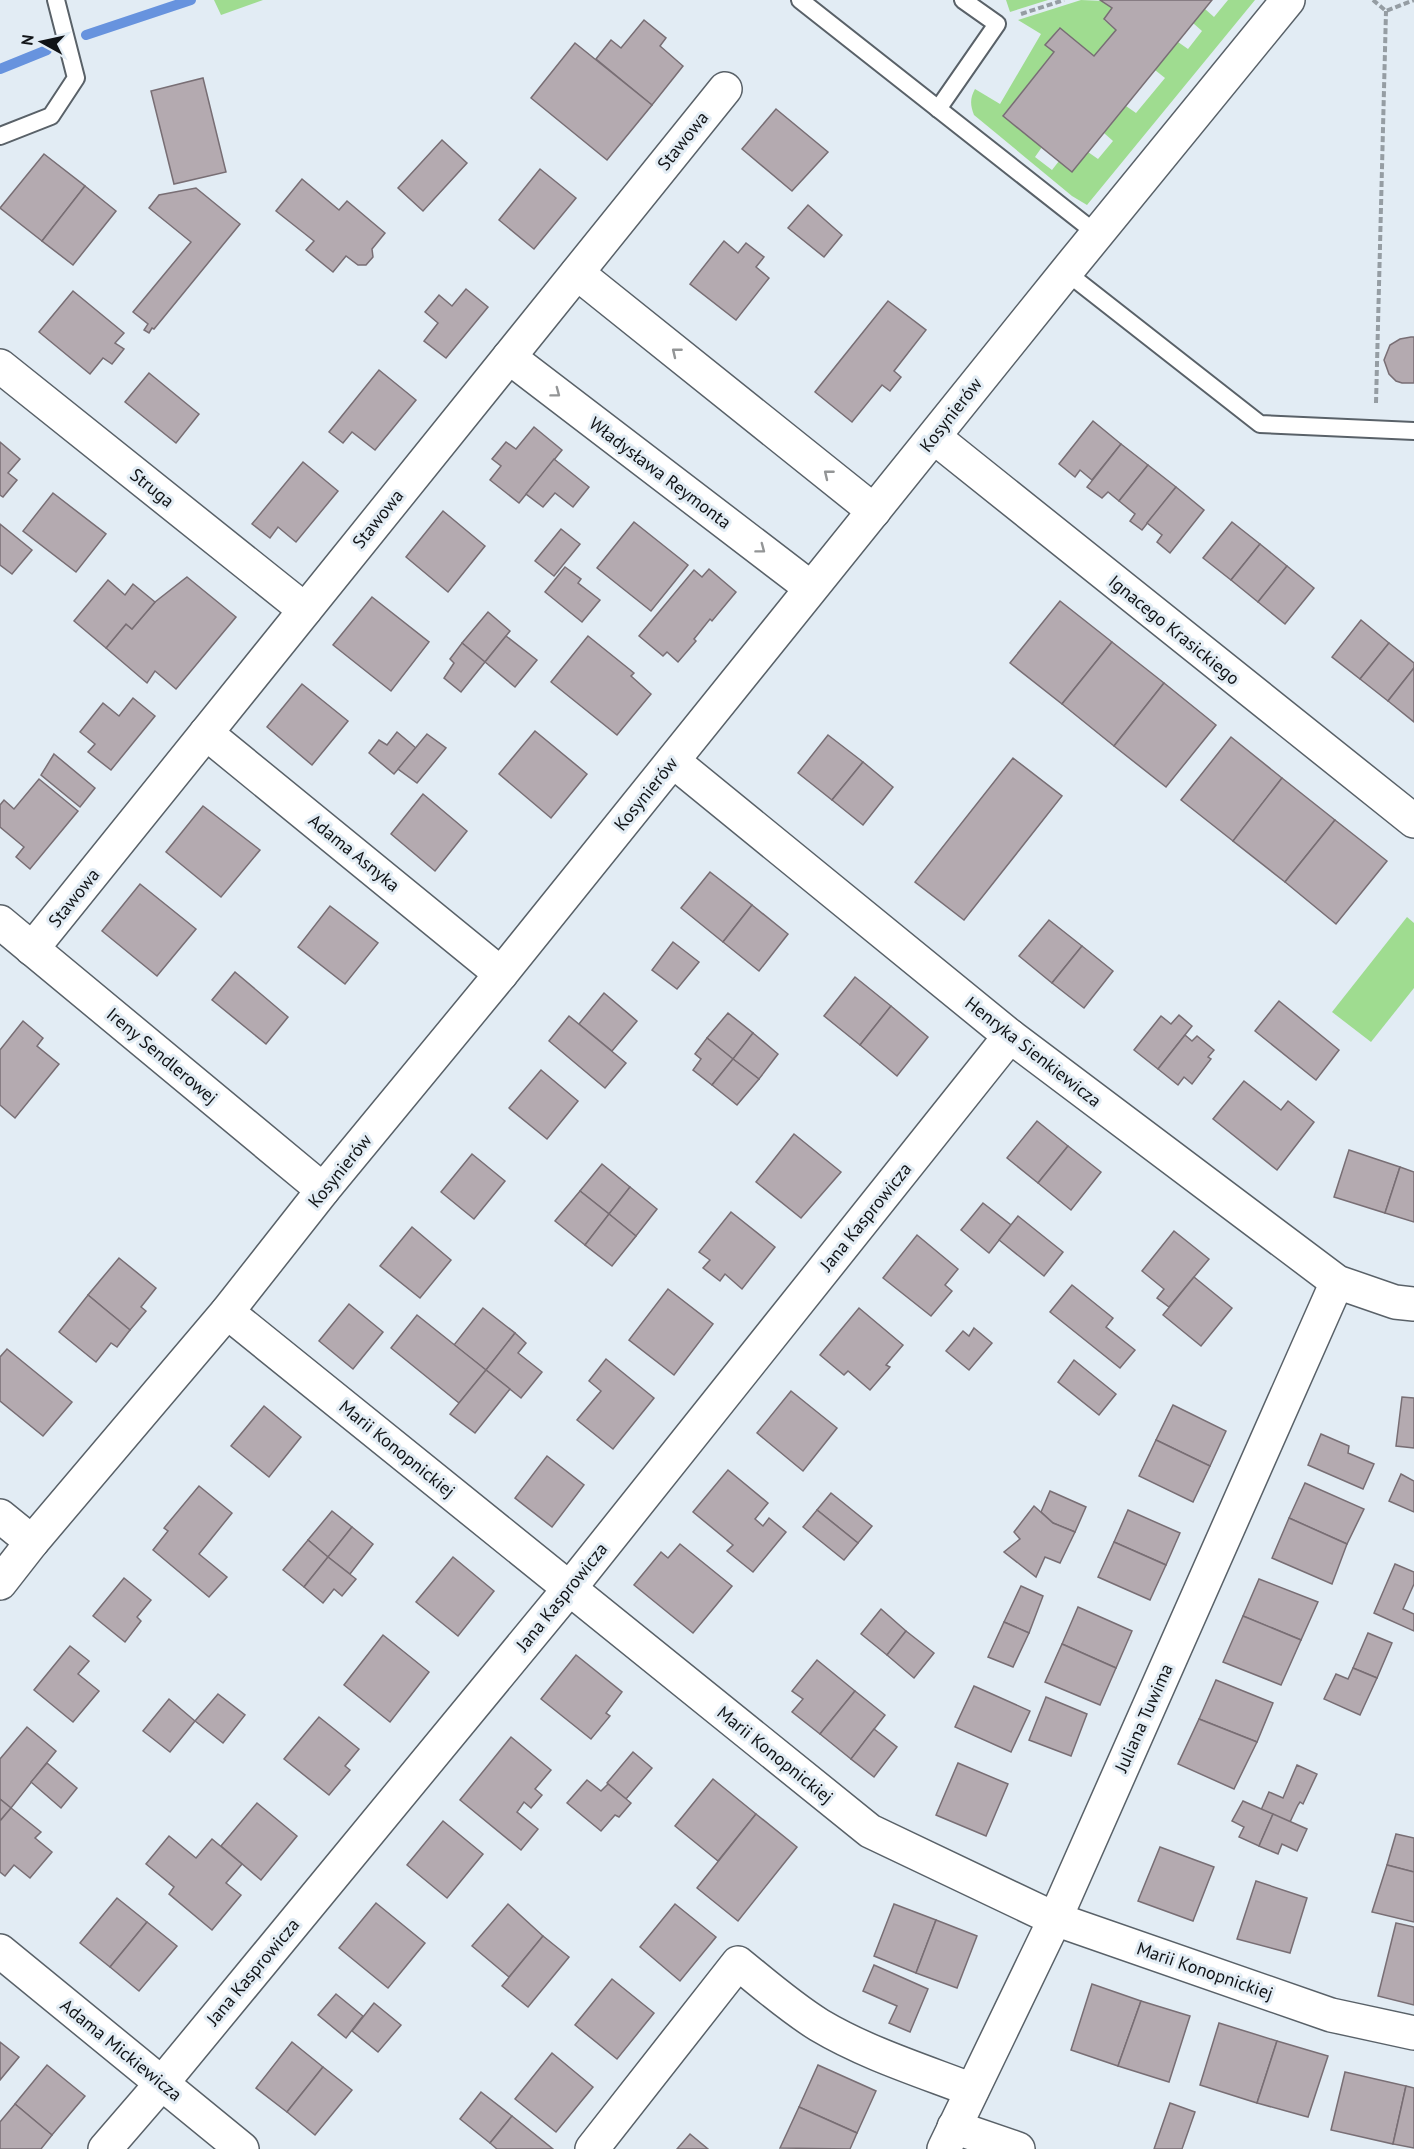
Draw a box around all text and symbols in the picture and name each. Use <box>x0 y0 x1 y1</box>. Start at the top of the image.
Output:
north arrow <box>12 12 72 72</box>
text: N <box>17 33 38 47</box>
street label: Stawowa <box>652 107 713 175</box>
one-way arrow <box>671 349 682 360</box>
street label: Kosynierów <box>914 372 987 457</box>
one-way arrow <box>549 385 560 396</box>
street label: Władysława Reymonta <box>585 412 736 534</box>
street label: Struga <box>126 463 179 512</box>
one-way arrow <box>824 470 835 481</box>
street label: Stawowa <box>347 485 408 553</box>
one-way arrow <box>754 542 765 553</box>
street label: Ignacego Krasickiego <box>1104 570 1245 690</box>
street label: Kosynierów <box>609 752 683 835</box>
street label: Adama Asnyka <box>304 809 405 896</box>
street label: Stawowa <box>43 864 104 932</box>
street label: Henryka Sienkiewicza <box>961 991 1106 1112</box>
street label: Ireny Sendlerowej <box>102 1002 223 1109</box>
street label: Kosynierów <box>303 1129 377 1212</box>
street label: Jana Kasprowicza <box>814 1158 916 1276</box>
street label: Marii Konopnickiej <box>335 1395 460 1503</box>
street label: Jana Kasprowicza <box>510 1538 612 1656</box>
street label: Juliana Tuwima <box>1109 1660 1178 1777</box>
street label: Marii Konopnickiej <box>713 1701 838 1809</box>
street label: Jana Kasprowicza <box>200 1913 304 2031</box>
street label: Marii Konopnickiej <box>1134 1936 1276 2005</box>
street label: Adama Mickiewicza <box>56 1993 187 2106</box>

